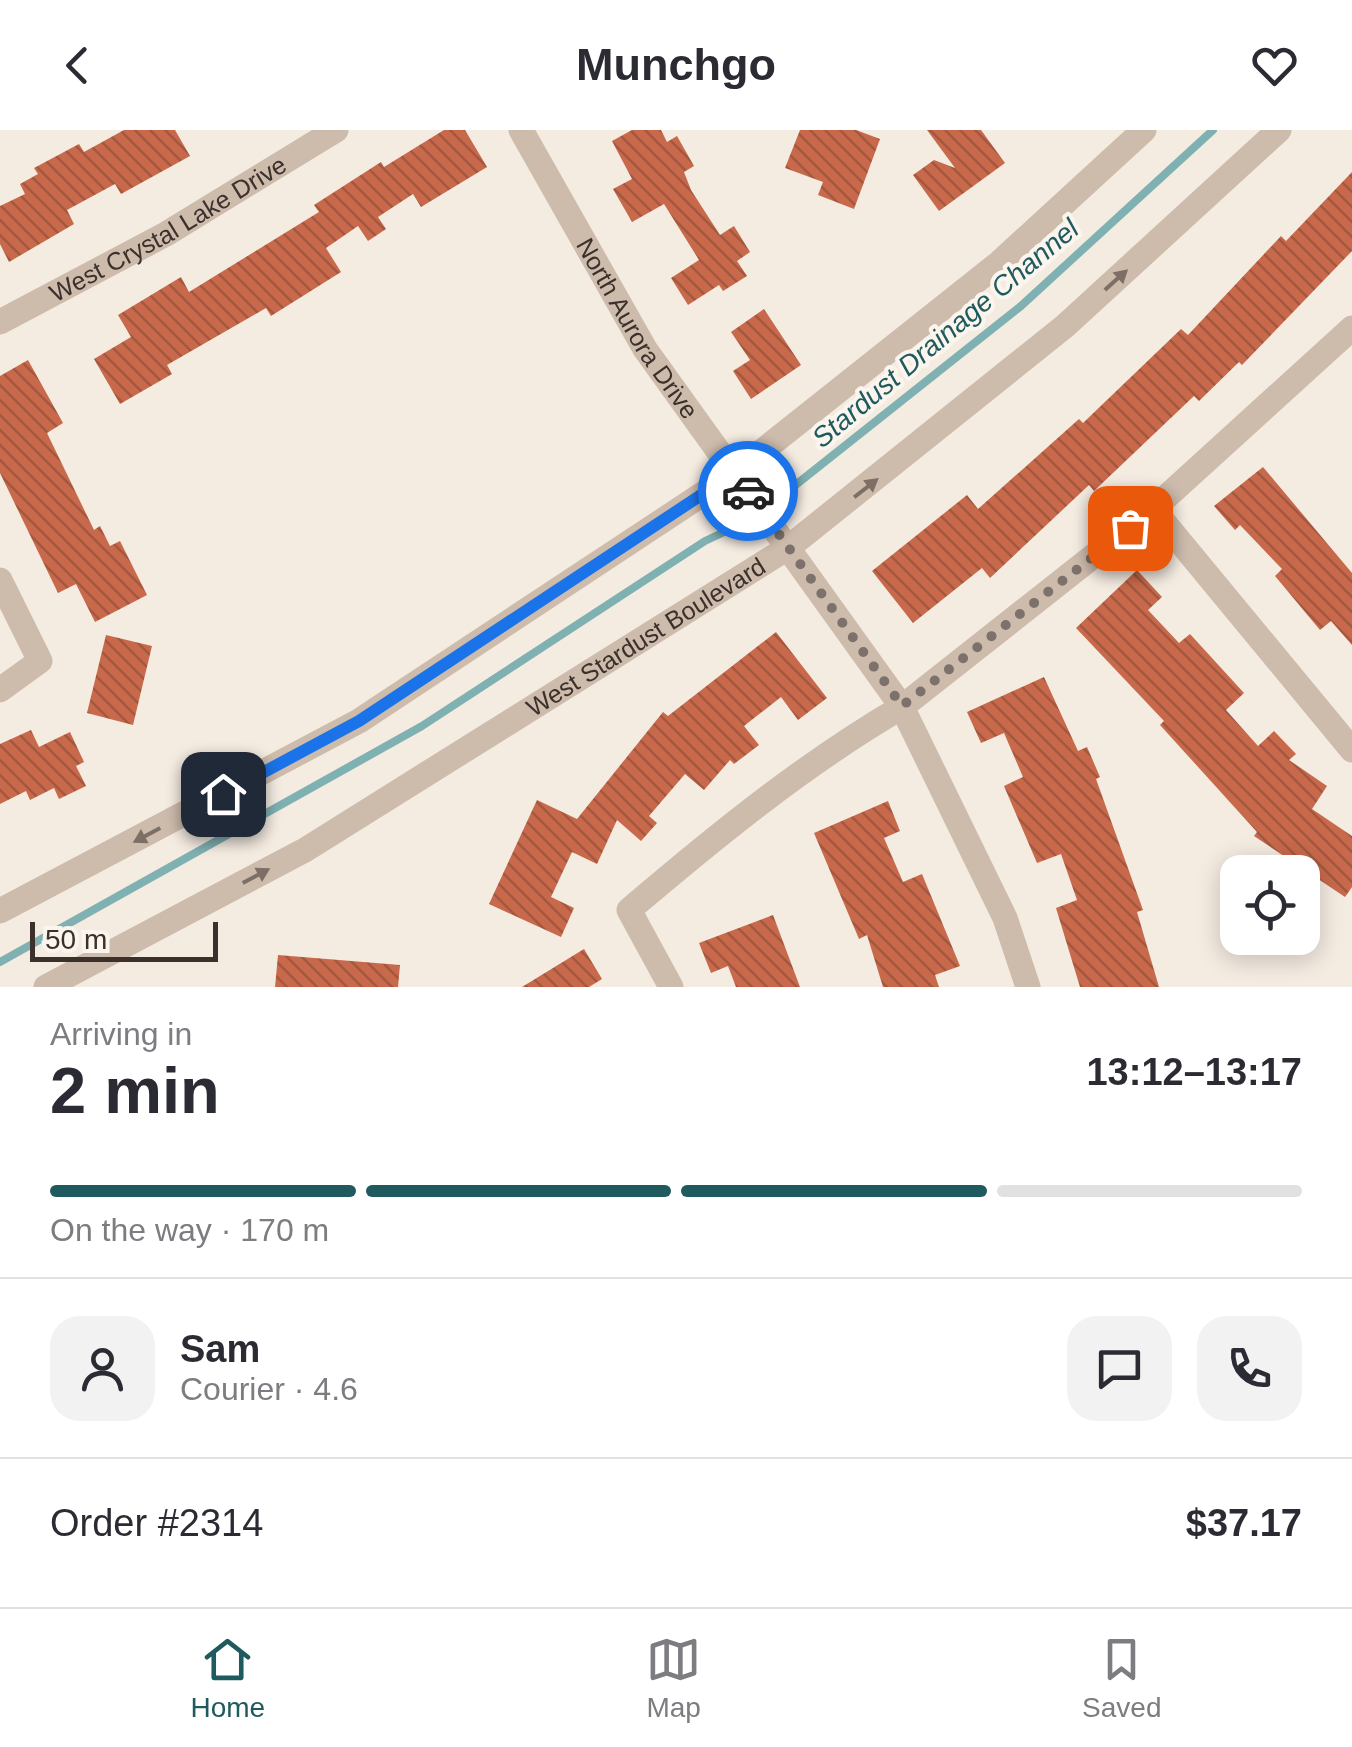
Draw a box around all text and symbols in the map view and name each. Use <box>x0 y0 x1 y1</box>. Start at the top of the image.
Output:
icon: back <box>50 38 105 93</box>
icon: heart <box>1247 38 1302 93</box>
text: Munchgo <box>576 39 776 90</box>
street label: West Crystal Lake Drive <box>45 150 291 307</box>
water label: Stardust Drainage Channel <box>806 212 1085 454</box>
street label: North Aurora Drive <box>571 233 704 424</box>
one-way arrow <box>1104 269 1128 292</box>
courier <box>698 441 798 541</box>
icon: car <box>721 464 776 519</box>
one-way arrow <box>853 478 879 499</box>
pin <box>1088 486 1173 571</box>
icon: bag <box>1103 501 1158 556</box>
street label: West Stardust Boulevard <box>521 552 770 722</box>
pin <box>181 752 266 837</box>
icon: home <box>196 767 251 822</box>
one-way arrow <box>132 826 161 843</box>
map controls <box>1220 855 1320 955</box>
button: locate <box>1220 855 1320 955</box>
one-way arrow <box>242 868 271 885</box>
scale bar <box>30 917 218 961</box>
text: 50 m <box>45 924 107 955</box>
text: Arriving in <box>50 1016 192 1052</box>
text: 13:12–13:17 <box>1086 1051 1302 1093</box>
text: 2 min <box>50 1054 220 1127</box>
text: On the way · 170 m <box>50 1212 329 1248</box>
button: person <box>50 1316 155 1421</box>
button: chat <box>1067 1316 1172 1421</box>
button: phone <box>1197 1316 1302 1421</box>
text: Sam <box>180 1328 260 1370</box>
text: Courier · 4.6 <box>180 1371 358 1407</box>
text: Order #2314 <box>50 1502 263 1544</box>
text: $37.17 <box>1186 1502 1302 1544</box>
tab: Home <box>190 1632 265 1724</box>
tab: Map <box>646 1632 701 1724</box>
tab: Saved <box>1082 1632 1161 1724</box>

